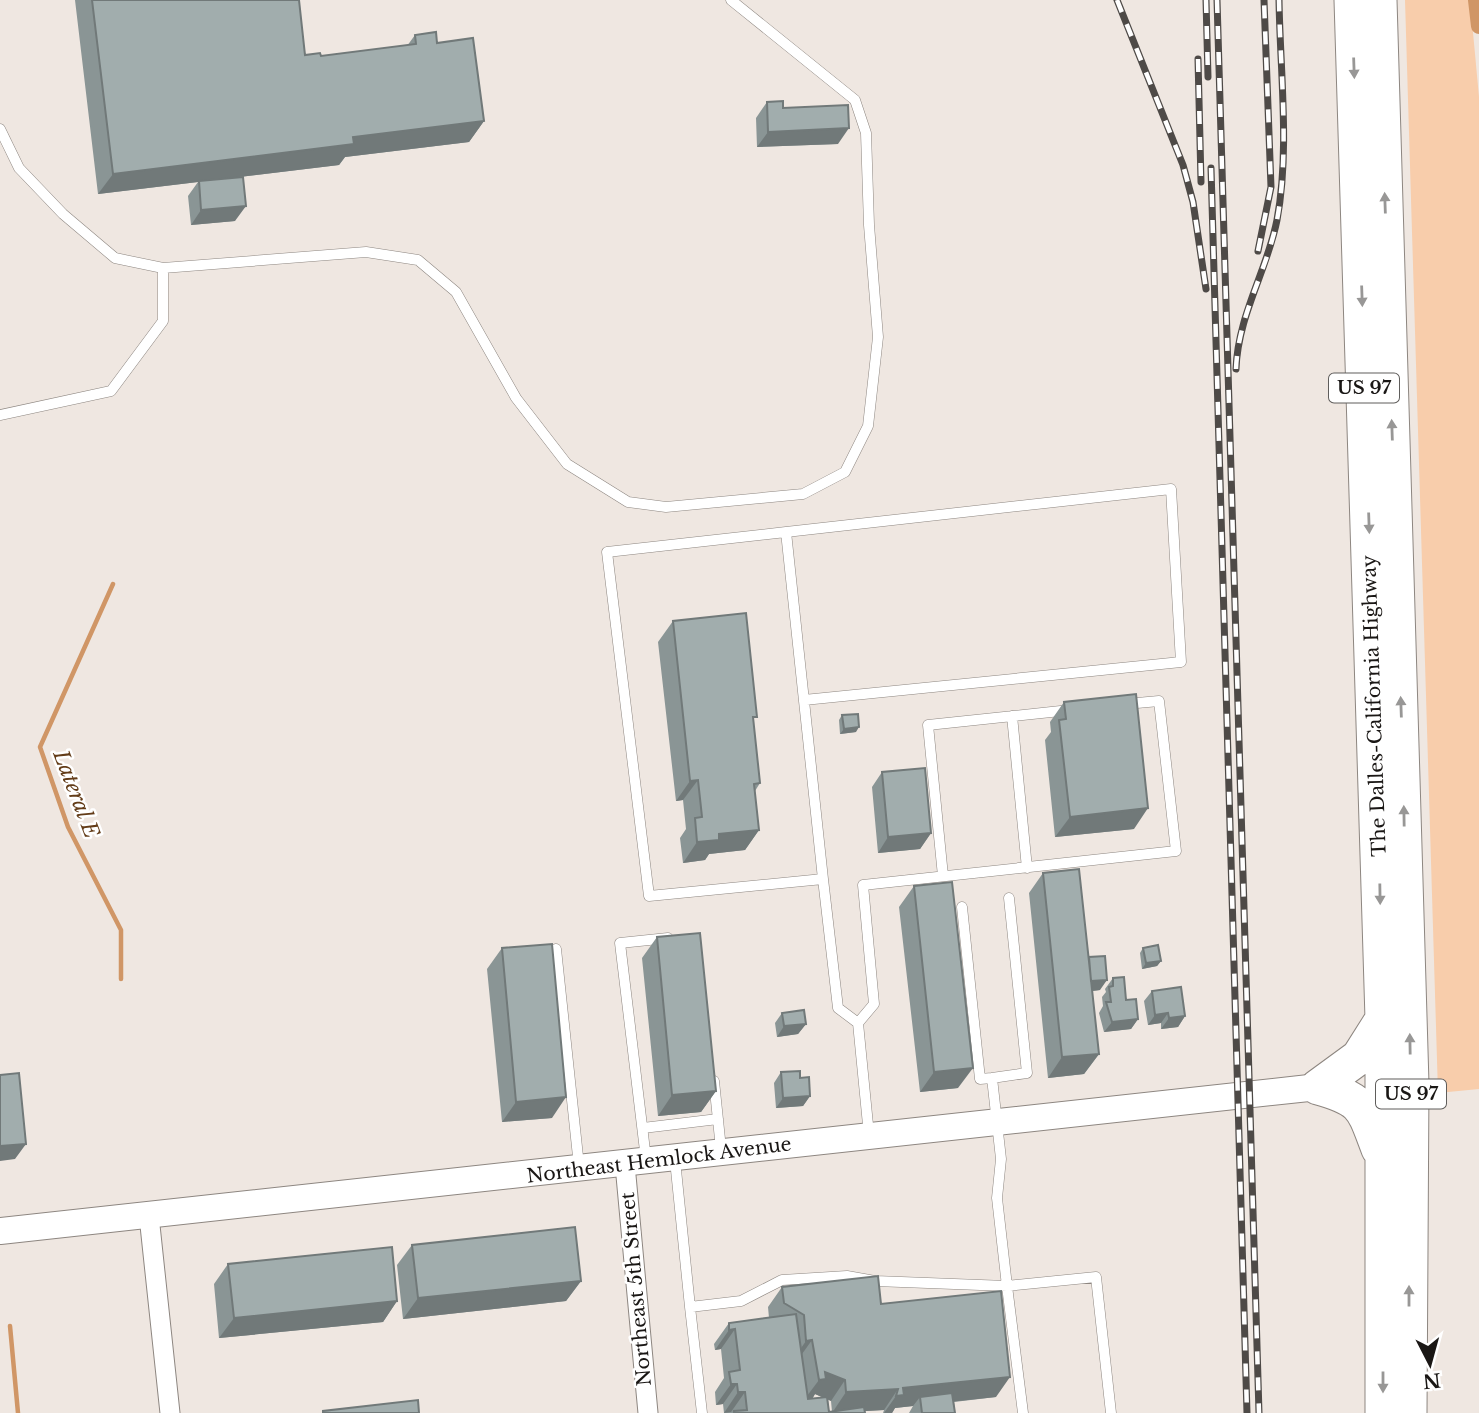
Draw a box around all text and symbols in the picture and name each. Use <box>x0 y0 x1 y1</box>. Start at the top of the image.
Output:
one-way arrow <box>1349 57 1360 79</box>
one-way arrow <box>1379 192 1391 214</box>
one-way arrow <box>1356 285 1367 307</box>
road number: US 97 <box>1329 374 1399 402</box>
one-way arrow <box>1387 419 1398 441</box>
one-way arrow <box>1363 512 1374 534</box>
street label: The Dalles-California Highway <box>1357 555 1391 857</box>
one-way arrow <box>1395 696 1406 718</box>
water label: Lateral E <box>47 745 105 842</box>
one-way arrow <box>1398 805 1410 827</box>
one-way arrow <box>1374 883 1385 905</box>
one-way arrow <box>1404 1033 1415 1055</box>
road number: US 97 <box>1376 1079 1446 1108</box>
street label: Northeast Hemlock Avenue <box>525 1132 793 1188</box>
street label: Northeast 5th Street <box>616 1190 656 1387</box>
one-way arrow <box>1403 1285 1415 1307</box>
north arrow <box>1395 1329 1465 1399</box>
text: N <box>1422 1368 1442 1393</box>
one-way arrow <box>1378 1371 1389 1393</box>

